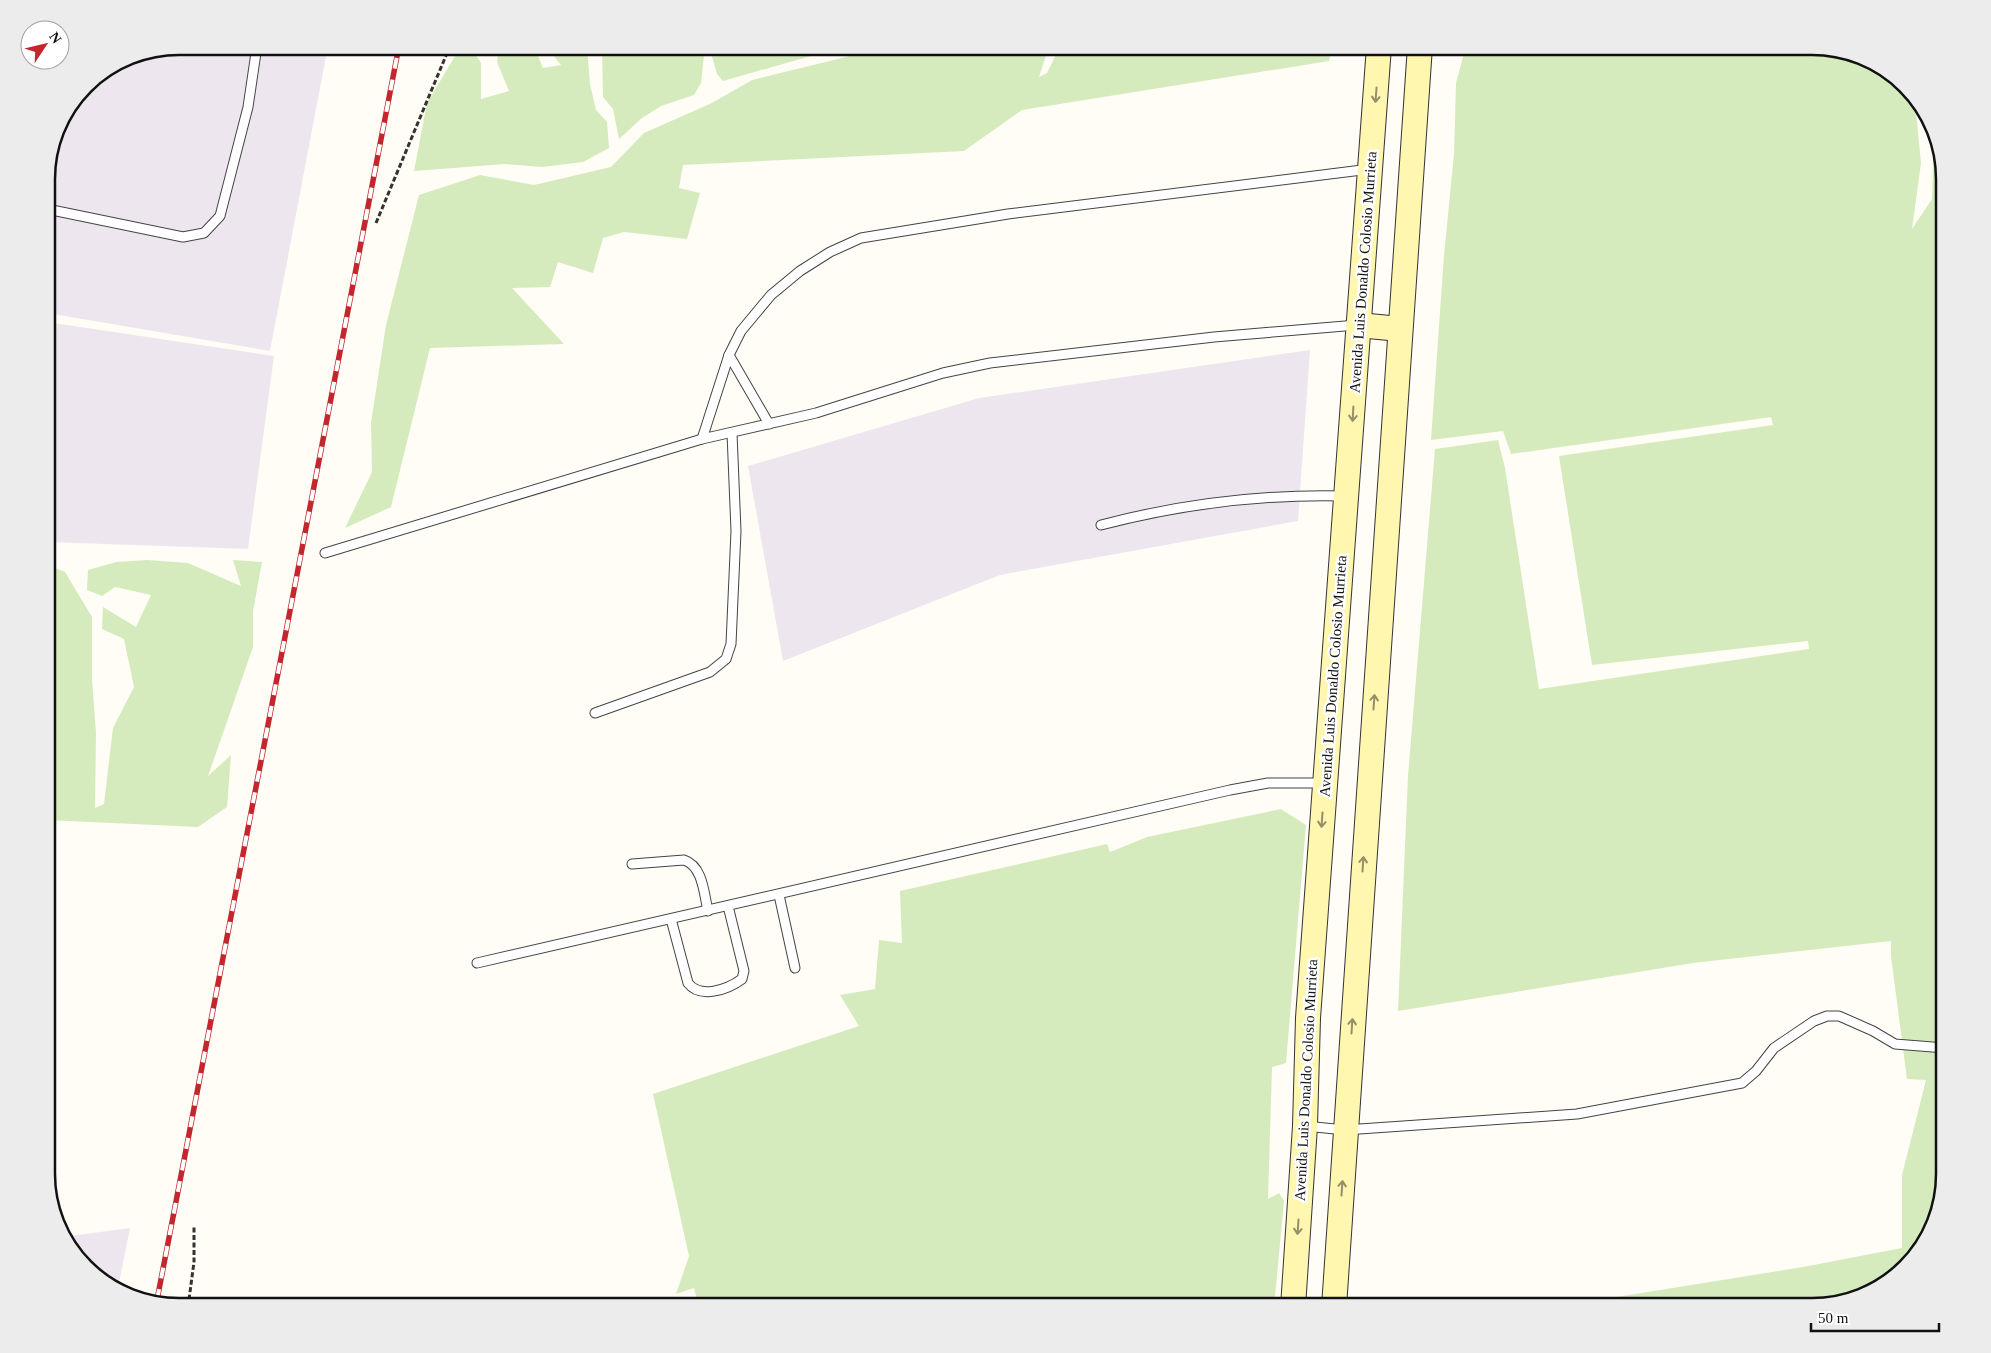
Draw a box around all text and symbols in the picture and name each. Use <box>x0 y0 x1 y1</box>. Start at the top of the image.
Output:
north arrow <box>20 20 70 70</box>
text: N <box>46 29 64 46</box>
one-way arrow <box>1371 87 1380 103</box>
street label: Avenida Luis Donaldo Colosio Murrieta <box>1347 150 1379 393</box>
one-way arrow <box>1348 406 1357 422</box>
street label: Avenida Luis Donaldo Colosio Murrieta <box>1317 554 1349 797</box>
one-way arrow <box>1370 694 1379 710</box>
one-way arrow <box>1317 812 1326 828</box>
one-way arrow <box>1359 856 1368 872</box>
street label: Avenida Luis Donaldo Colosio Murrieta <box>1292 958 1320 1201</box>
one-way arrow <box>1348 1018 1357 1034</box>
one-way arrow <box>1337 1181 1346 1197</box>
one-way arrow <box>1293 1219 1303 1235</box>
scale bar <box>1811 1300 1938 1332</box>
text: 50 m <box>1818 1310 1849 1326</box>

